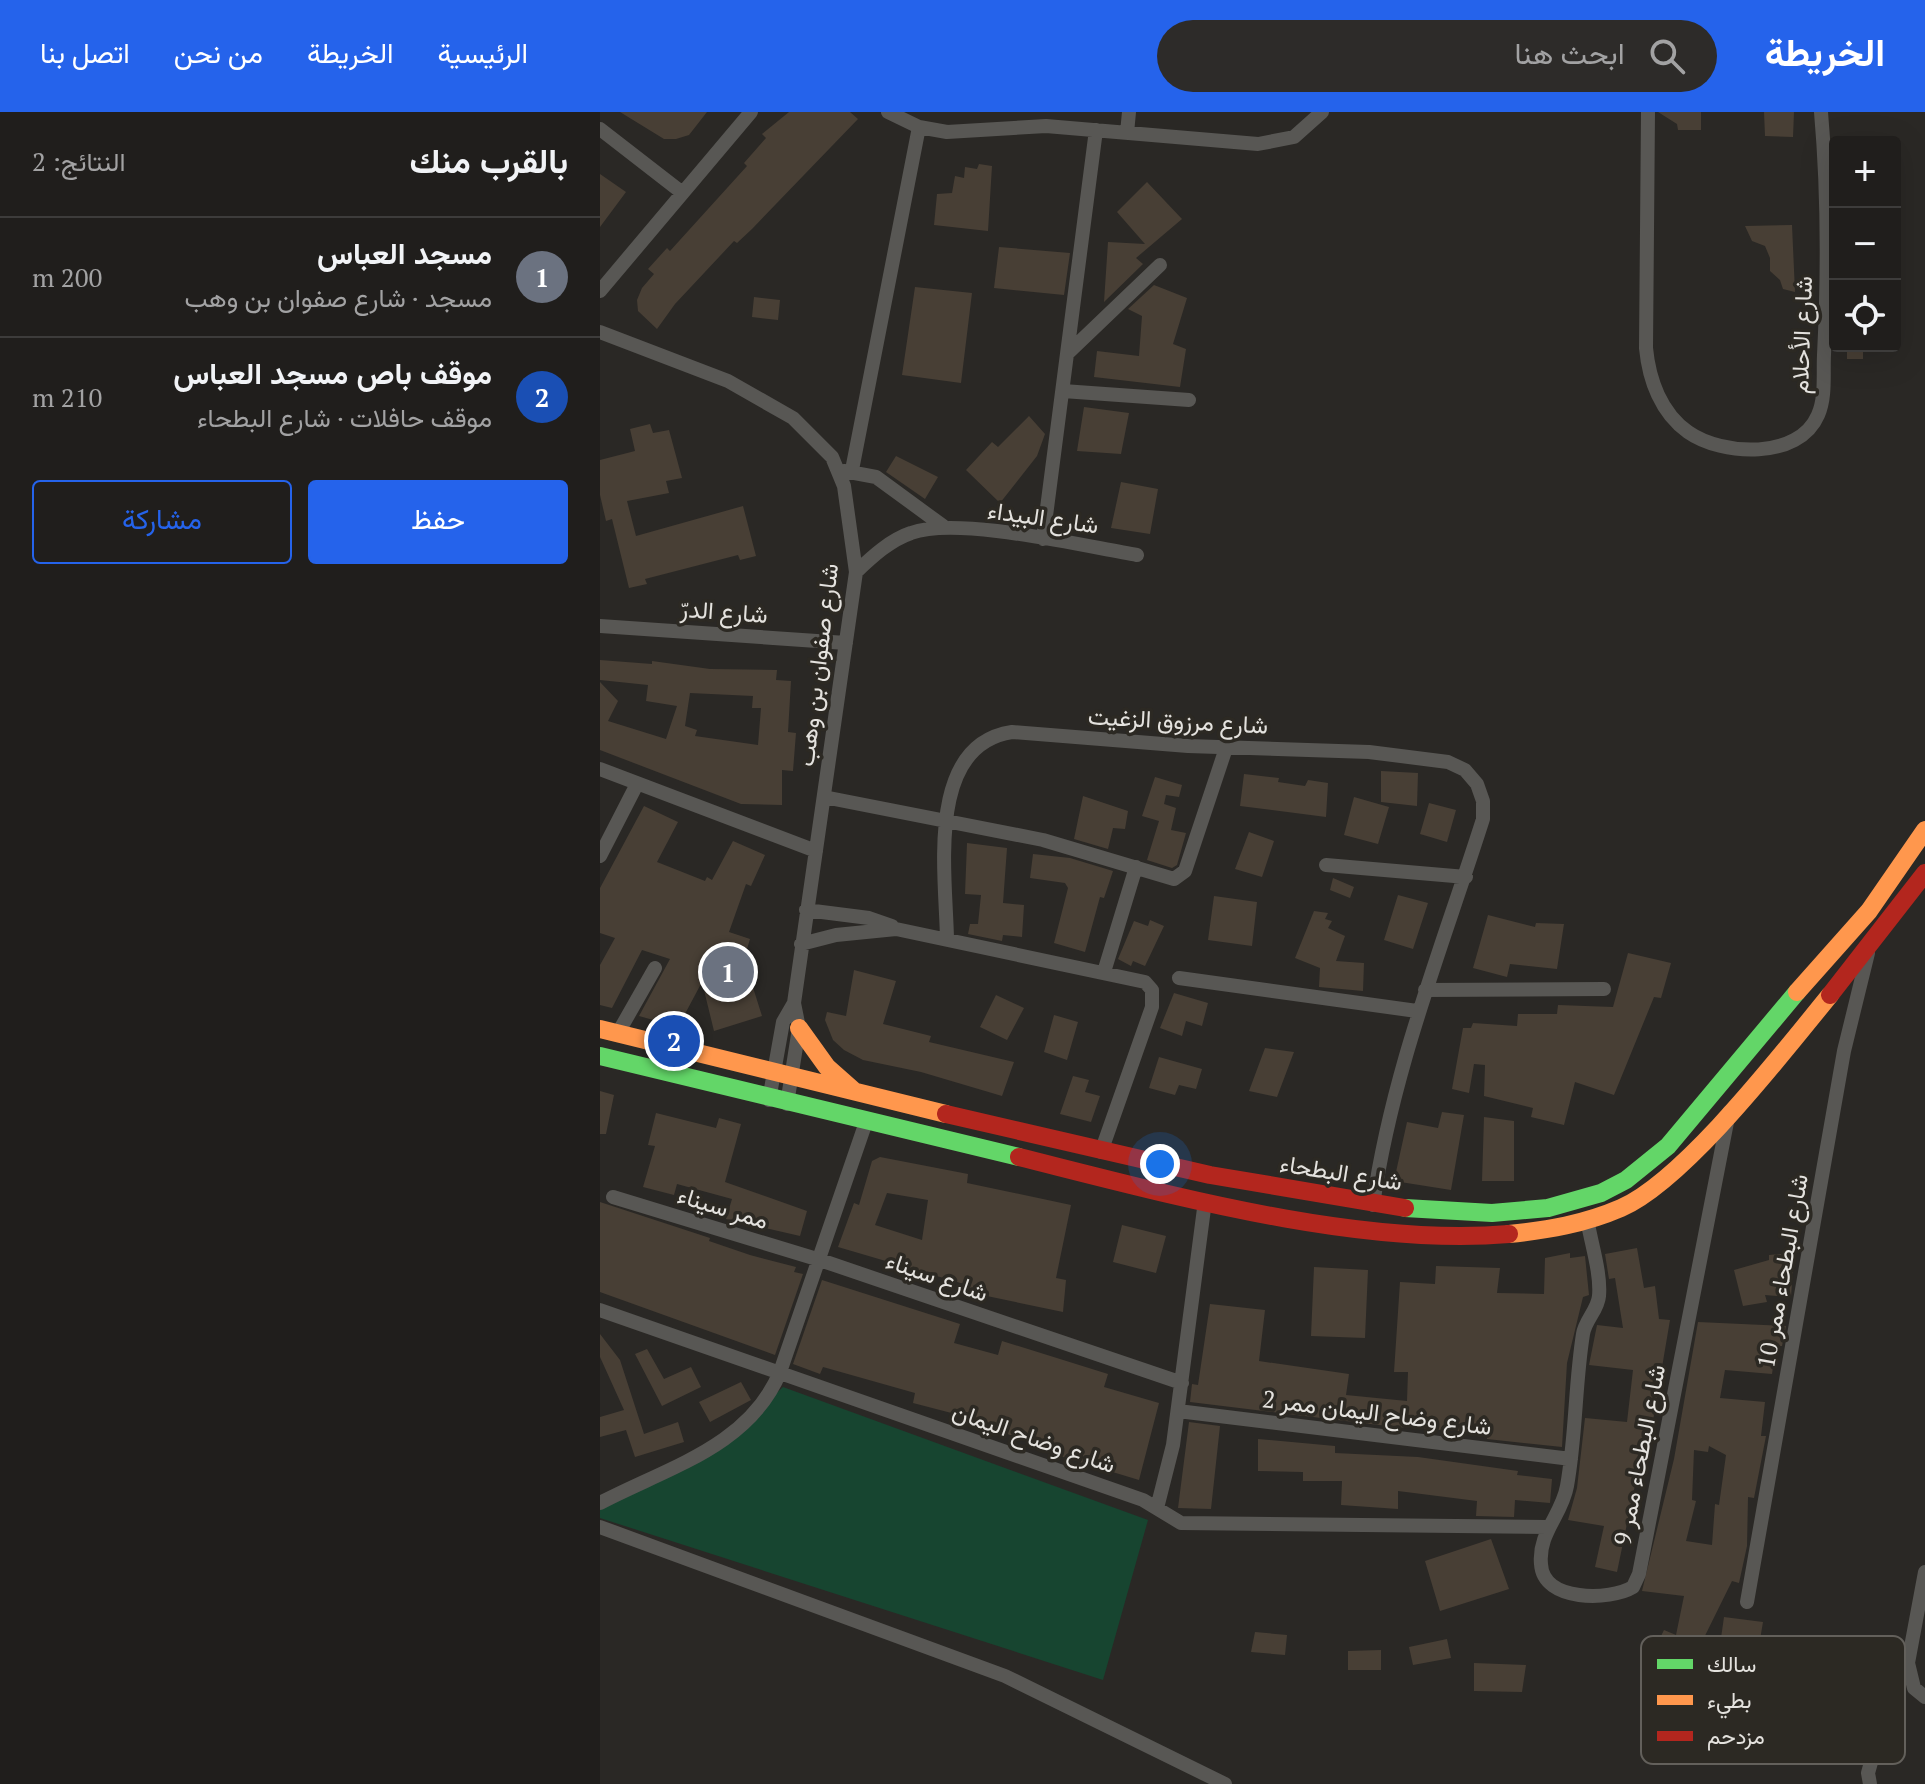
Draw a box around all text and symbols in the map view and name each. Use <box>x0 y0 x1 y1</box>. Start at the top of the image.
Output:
search box <box>1157 20 1717 92</box>
text: الخريطة <box>1765 27 1885 77</box>
text: ابحث هنا <box>1514 33 1625 73</box>
text: اتصل بنا <box>40 34 130 71</box>
text: من نحن <box>174 34 263 71</box>
text: الخريطة <box>307 34 394 71</box>
text: الرئيسية <box>438 34 528 71</box>
icon: search <box>1645 34 1689 78</box>
map controls <box>1829 136 1901 352</box>
button: + <box>1829 136 1901 208</box>
text: بالقرب منك <box>410 138 568 183</box>
text: النتائج: 2 <box>32 144 126 178</box>
button: − <box>1829 208 1901 280</box>
text: مسجد العباس <box>317 233 492 273</box>
text: 200 m <box>32 260 102 294</box>
text: 1 <box>535 260 549 294</box>
street label: شارع الأحلام <box>1783 275 1820 395</box>
text: مسجد · شارع صفوان بن وهب <box>184 280 492 314</box>
button: locate <box>1829 280 1901 352</box>
text: موقف باص مسجد العباس <box>173 353 492 393</box>
text: 210 m <box>32 380 102 414</box>
text: 2 <box>535 380 549 414</box>
text: موقف حافلات · شارع البطحاء <box>197 400 492 434</box>
button: مشاركة <box>32 480 292 564</box>
button: حفظ <box>308 480 568 564</box>
street label: شارع البيداء <box>985 493 1101 542</box>
street label: شارع صفوان بن وهب <box>789 562 846 768</box>
street label: شارع الدرّ <box>678 592 769 631</box>
street label: شارع مرزوق الزغيت <box>1087 699 1269 742</box>
pin: 1 <box>702 942 754 1002</box>
pin: 2 <box>648 1011 700 1071</box>
your location <box>1140 1144 1180 1184</box>
street label: شارع البطحاء <box>1278 1147 1405 1198</box>
street label: شارع البطحاء ممر 10 <box>1749 1171 1816 1371</box>
street label: ممر سيناء <box>674 1178 773 1236</box>
street label: شارع سيناء <box>882 1244 993 1309</box>
street label: شارع البطحاء ممر 9 <box>1606 1362 1673 1548</box>
street label: شارع وضاح اليمان ممر 2 <box>1261 1382 1494 1443</box>
street label: شارع وضاح اليمان <box>948 1394 1120 1481</box>
legend <box>1641 1636 1905 1764</box>
text: سالك <box>1707 1649 1756 1678</box>
text: بطيء <box>1707 1685 1752 1719</box>
text: مزدحم <box>1707 1721 1765 1751</box>

